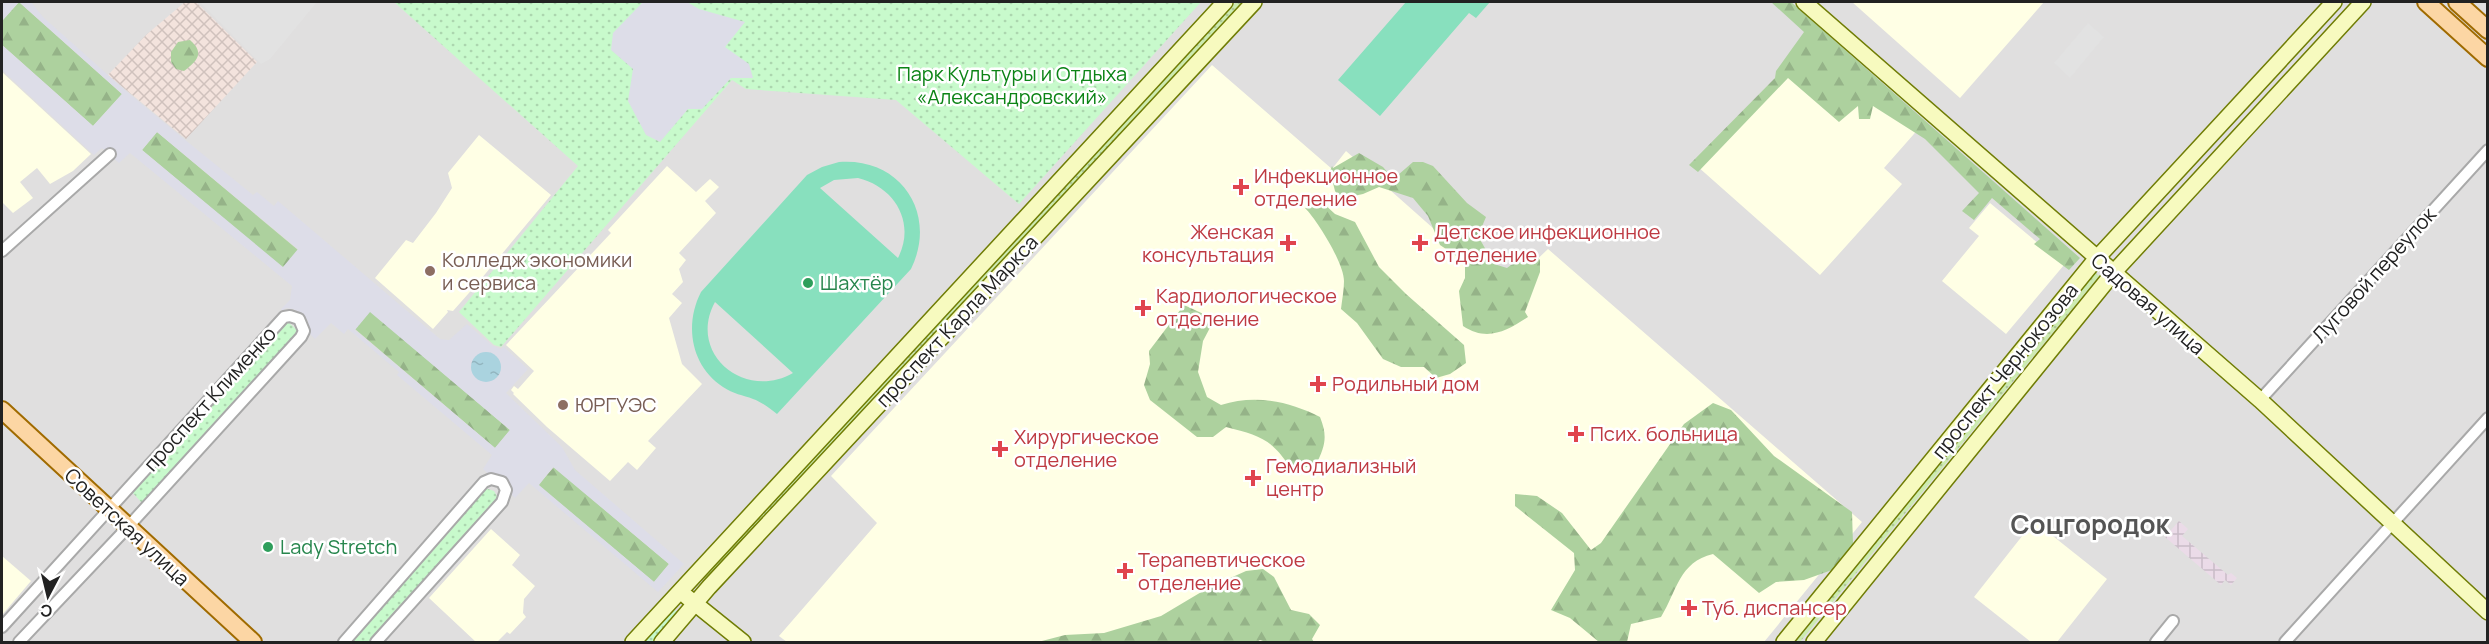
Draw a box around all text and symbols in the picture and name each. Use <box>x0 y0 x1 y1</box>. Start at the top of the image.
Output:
park label: Парк Культуры и Отдыха «Александровский» <box>897 60 1127 110</box>
place label: Инфекционное отделение <box>1254 162 1398 212</box>
marker: Инфекционное отделение <box>1232 178 1250 196</box>
street label: Луговой переулок <box>2306 200 2442 348</box>
place label: Женская консультация <box>1142 218 1274 268</box>
place label: Детское инфекционное отделение <box>1434 218 1660 268</box>
street label: проспект Карла Маркса <box>870 229 1044 413</box>
marker: Женская консультация <box>1279 234 1297 252</box>
marker: Детское инфекционное отделение <box>1411 234 1429 252</box>
place label: Колледж экономики и сервиса <box>442 246 632 296</box>
street label: Садовая улица <box>2086 247 2211 361</box>
marker: Колледж экономики и сервиса <box>423 264 437 278</box>
place label: Шахтёр <box>820 269 894 296</box>
marker: Шахтёр <box>801 276 815 290</box>
street label: проспект Чернокозова <box>1925 277 2084 464</box>
place label: Кардиологическое отделение <box>1156 282 1337 332</box>
marker: Кардиологическое отделение <box>1134 299 1152 317</box>
street label: проспект Клименко <box>137 320 282 477</box>
place label: Родильный дом <box>1332 370 1479 397</box>
marker: Родильный дом <box>1309 375 1327 393</box>
place label: ЮРГУЭС <box>575 391 656 418</box>
marker: ЮРГУЭС <box>556 398 570 412</box>
place label: Псих. больница <box>1590 420 1738 447</box>
place label: Хирургическое отделение <box>1014 423 1159 473</box>
marker: Псих. больница <box>1567 425 1585 443</box>
marker: Хирургическое отделение <box>991 440 1009 458</box>
place label: Гемодиализный центр <box>1266 452 1416 502</box>
street label: Советская улица <box>59 462 196 592</box>
marker: Гемодиализный центр <box>1244 469 1262 487</box>
district label: Соцгородок <box>2010 506 2171 542</box>
place label: Lady Stretch <box>280 533 397 560</box>
marker: Lady Stretch <box>261 540 275 554</box>
place label: Терапевтическое отделение <box>1138 546 1305 596</box>
marker: Терапевтическое отделение <box>1116 562 1134 580</box>
north arrow <box>18 566 78 626</box>
place label: Туб. диспансер <box>1702 594 1847 621</box>
text: С <box>39 599 53 623</box>
marker: Туб. диспансер <box>1680 599 1698 617</box>

